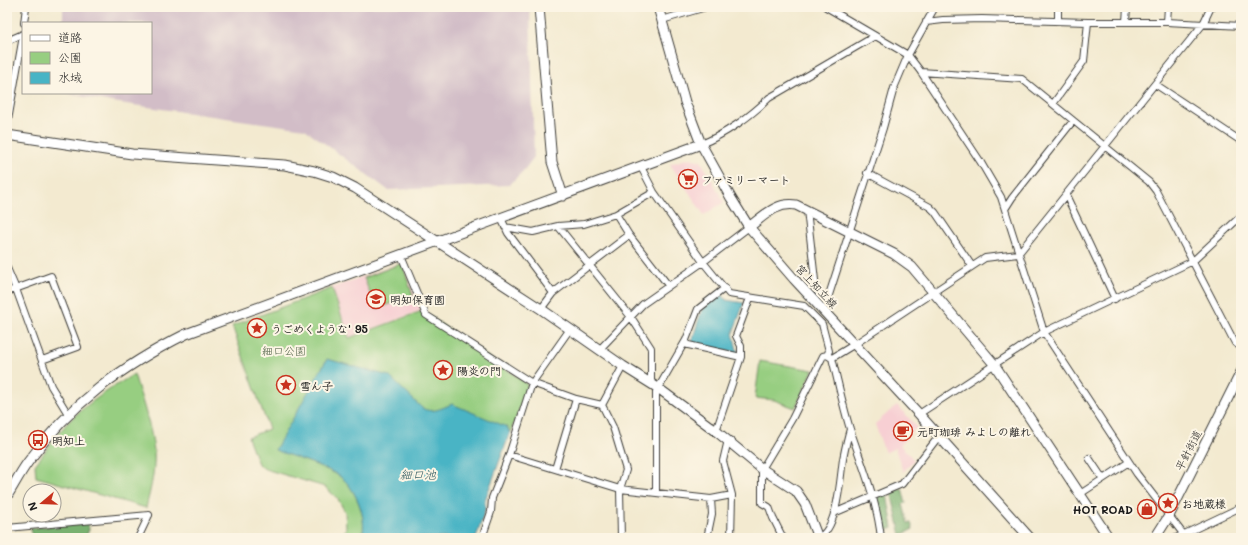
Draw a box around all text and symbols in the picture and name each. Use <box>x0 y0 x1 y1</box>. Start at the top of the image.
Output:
legend <box>22 22 152 94</box>
text: 道路 <box>58 29 82 45</box>
text: 公園 <box>58 49 82 65</box>
text: 水域 <box>58 69 82 85</box>
supermarket icon: ファミリーマート <box>677 168 699 190</box>
place label: ファミリーマート <box>702 172 790 187</box>
street label: 宮上知立線 <box>793 261 841 311</box>
school or university icon: 明知保育園 <box>365 288 387 310</box>
place label: 明知保育園 <box>390 292 445 307</box>
place icon: うごめくような' 95 <box>246 317 268 339</box>
place label: うごめくような' 95 <box>271 321 369 336</box>
park label: 細口公園 <box>262 343 306 358</box>
place icon: 陽炎の門 <box>432 359 454 381</box>
place label: 陽炎の門 <box>457 363 501 378</box>
place icon: 雪ん子 <box>275 374 297 396</box>
place label: 雪ん子 <box>300 378 333 393</box>
cafe icon: 元町珈琲 みよしの離れ <box>892 420 914 442</box>
place label: 元町珈琲 みよしの離れ <box>917 424 1031 439</box>
street label: 平針街道 <box>1171 427 1205 473</box>
bus stop icon: 明知上 <box>27 429 49 451</box>
place label: 明知上 <box>52 433 85 448</box>
water label: 細口池 <box>400 466 437 482</box>
north arrow <box>22 483 62 523</box>
place icon: お地蔵様 <box>1157 492 1179 514</box>
place label: お地蔵様 <box>1182 496 1226 511</box>
shop icon: HOT ROAD <box>1136 498 1158 520</box>
text: N <box>24 500 41 513</box>
place label: HOT ROAD <box>1073 502 1133 517</box>

